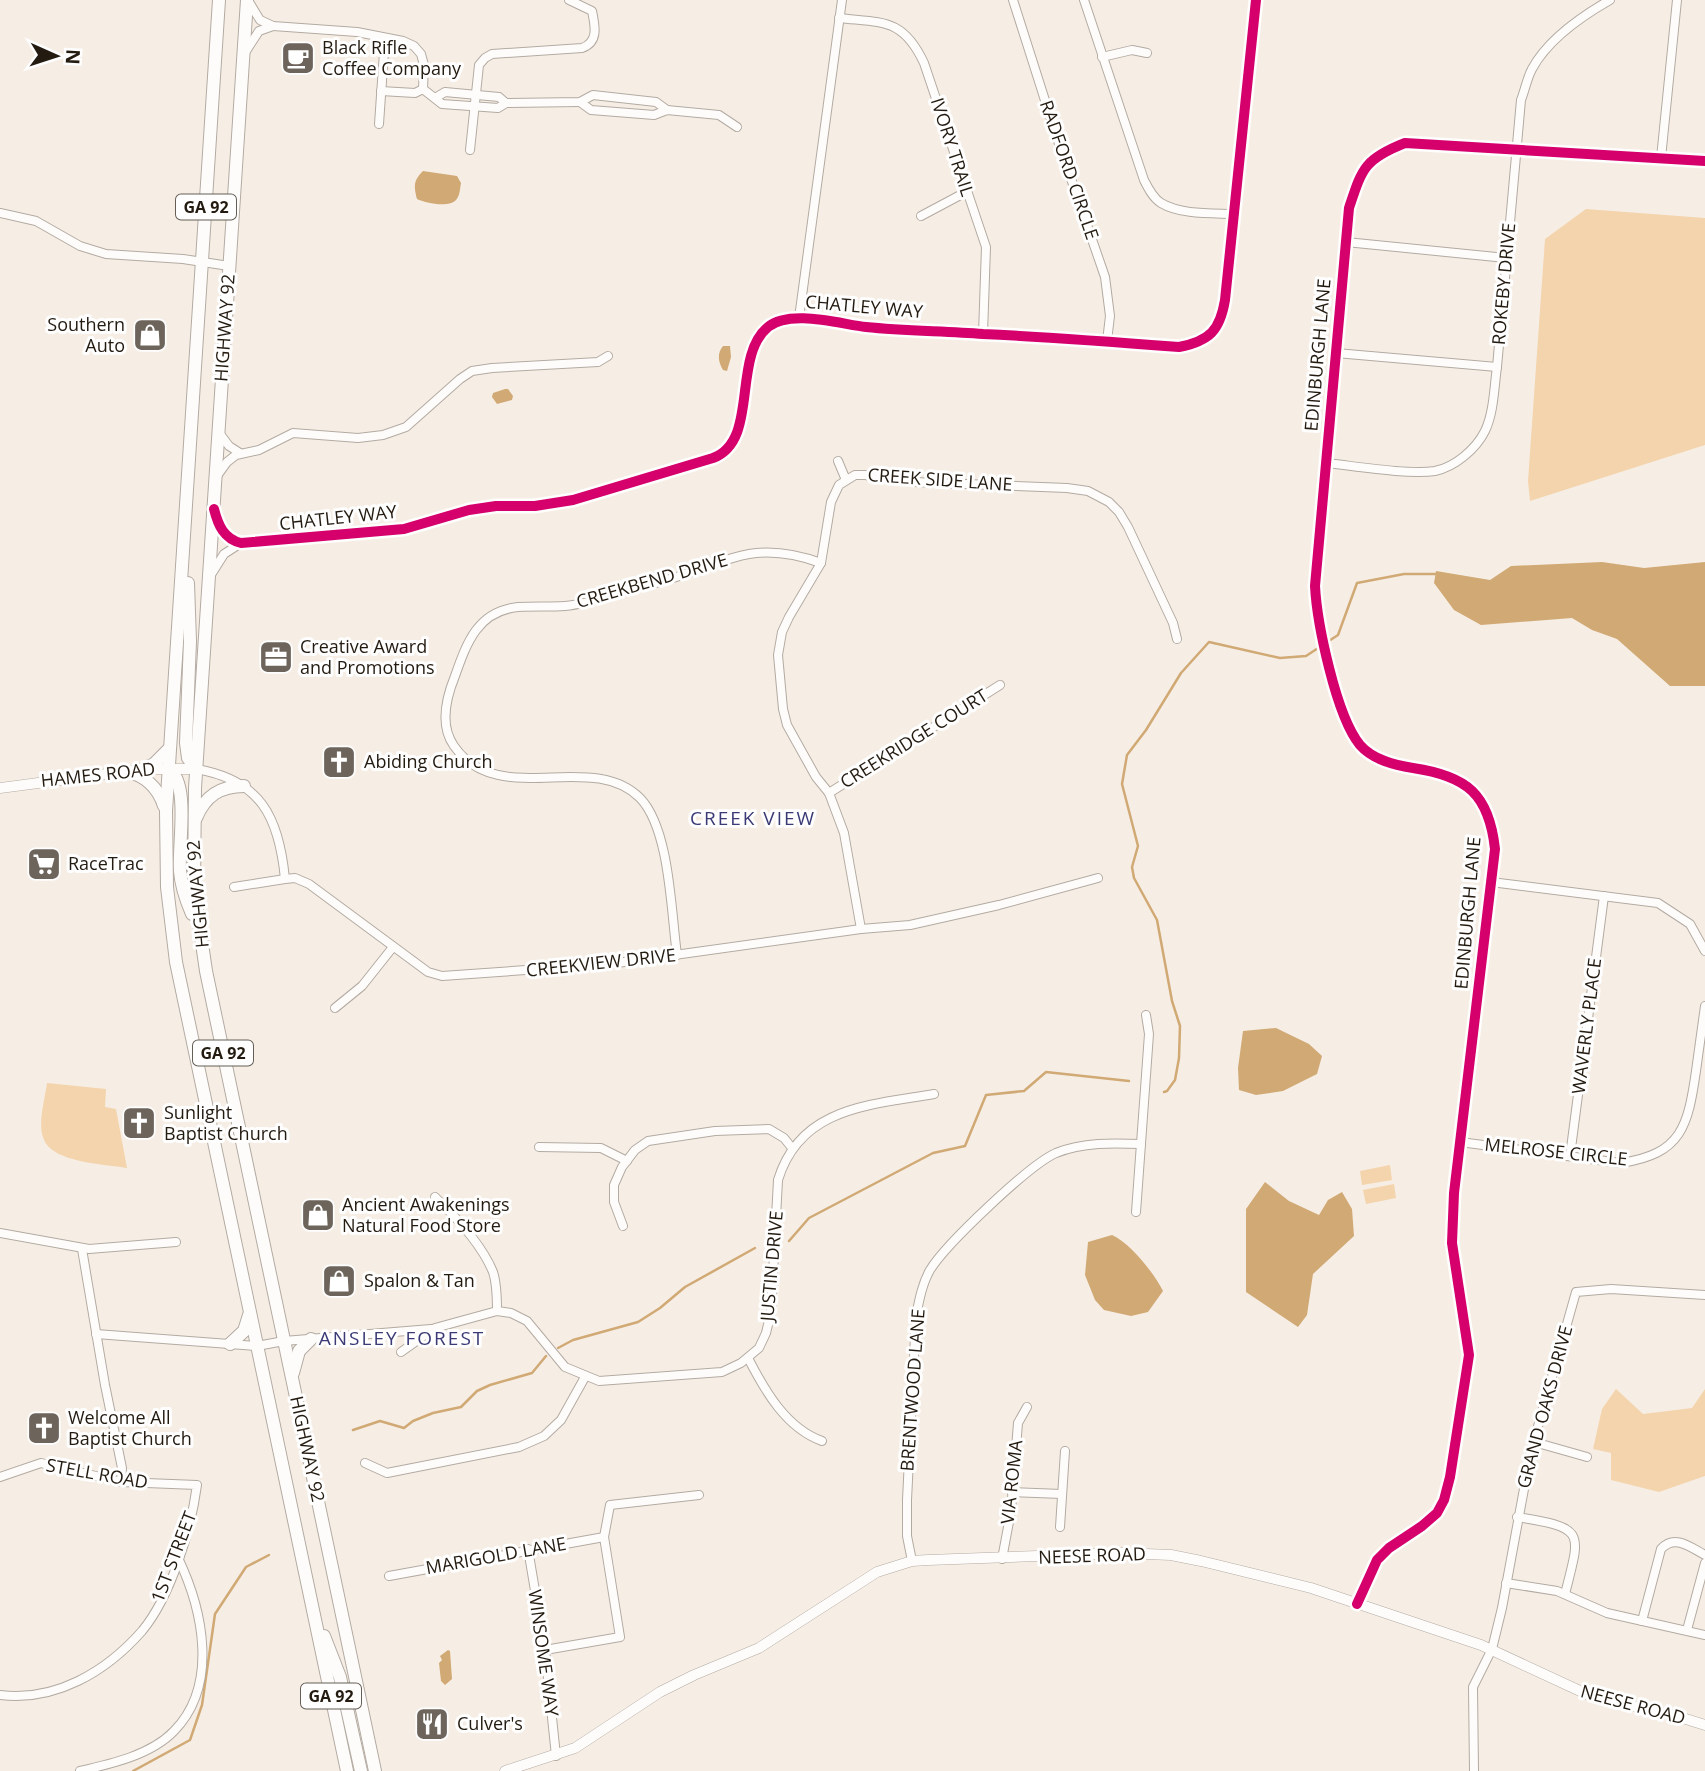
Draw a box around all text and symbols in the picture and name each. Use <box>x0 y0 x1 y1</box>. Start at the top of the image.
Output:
north arrow <box>21 21 91 91</box>
place label: Black Rifle Coffee Company <box>322 35 462 80</box>
cafe icon: Black Rifle Coffee Company <box>279 39 317 77</box>
text: N <box>60 48 86 65</box>
street label: IVORY TRAIL <box>926 94 980 199</box>
street label: RADFORD CIRCLE <box>1035 97 1105 243</box>
road number: GA 92 <box>176 195 236 220</box>
street label: ROKEBY DRIVE <box>1486 222 1520 346</box>
street label: HIGHWAY 92 <box>208 273 240 383</box>
street label: EDINBURGH LANE <box>1298 278 1336 432</box>
street label: CHATLEY WAY <box>804 289 925 323</box>
place label: Southern Auto <box>47 312 125 357</box>
shop icon: Southern Auto <box>131 316 169 354</box>
street label: CREEK SIDE LANE <box>867 462 1013 496</box>
street label: CHATLEY WAY <box>278 499 399 535</box>
street label: CREEKBEND DRIVE <box>573 547 730 613</box>
place label: Creative Award and Promotions <box>300 634 435 679</box>
office icon: Creative Award and Promotions <box>257 638 295 676</box>
street label: CREEKRIDGE COURT <box>835 683 992 793</box>
church icon: Abiding Church <box>320 743 358 781</box>
place label: Abiding Church <box>364 749 492 773</box>
street label: HAMES ROAD <box>39 756 156 792</box>
district label: CREEK VIEW <box>690 805 816 831</box>
street label: EDINBURGH LANE <box>1448 836 1486 990</box>
street label: HIGHWAY 92 <box>180 839 214 949</box>
supermarket icon: RaceTrac <box>25 845 63 883</box>
place label: RaceTrac <box>68 851 144 875</box>
street label: CREEKVIEW DRIVE <box>525 942 677 982</box>
street label: WAVERLY PLACE <box>1566 956 1606 1095</box>
road number: GA 92 <box>193 1040 253 1065</box>
place label: Sunlight Baptist Church <box>164 1100 288 1145</box>
church icon: Sunlight Baptist Church <box>120 1104 158 1142</box>
street label: MELROSE CIRCLE <box>1484 1132 1629 1170</box>
place label: Ancient Awakenings Natural Food Store <box>342 1192 510 1237</box>
shop icon: Ancient Awakenings Natural Food Store <box>299 1196 337 1234</box>
street label: JUSTIN DRIVE <box>754 1210 788 1324</box>
shop icon: Spalon & Tan <box>320 1262 358 1300</box>
place label: Spalon & Tan <box>364 1268 475 1292</box>
street label: BRENTWOOD LANE <box>894 1308 930 1472</box>
street label: GRAND OAKS DRIVE <box>1511 1323 1577 1491</box>
district label: ANSLEY FOREST <box>319 1325 485 1351</box>
street label: HIGHWAY 92 <box>285 1393 331 1504</box>
place label: Welcome All Baptist Church <box>68 1405 192 1450</box>
church icon: Welcome All Baptist Church <box>25 1409 63 1447</box>
street label: VIA ROMA <box>995 1438 1027 1525</box>
street label: STELL ROAD <box>44 1452 150 1494</box>
street label: 1ST STREET <box>145 1508 201 1606</box>
street label: MARIGOLD LANE <box>424 1531 568 1579</box>
street label: NEESE ROAD <box>1038 1541 1146 1569</box>
street label: WINSOME WAY <box>523 1588 565 1719</box>
street label: NEESE ROAD <box>1578 1679 1688 1730</box>
road number: GA 92 <box>301 1684 361 1708</box>
restaurant icon: Culver's <box>413 1705 451 1743</box>
place label: Culver's <box>457 1711 523 1735</box>

